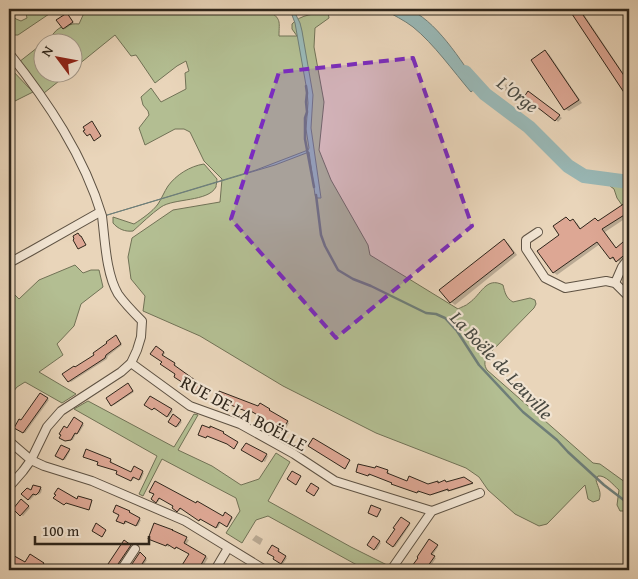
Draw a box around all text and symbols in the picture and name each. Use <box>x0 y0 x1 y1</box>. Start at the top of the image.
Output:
north arrow <box>32 32 82 82</box>
text: N <box>36 41 58 60</box>
water label: L'Orge <box>490 68 545 119</box>
water label: La Boële de Leuville <box>443 303 560 426</box>
street label: RUE DE LA BOËLLE <box>176 368 312 458</box>
scale bar <box>35 514 149 546</box>
text: 100 m <box>42 520 80 541</box>

